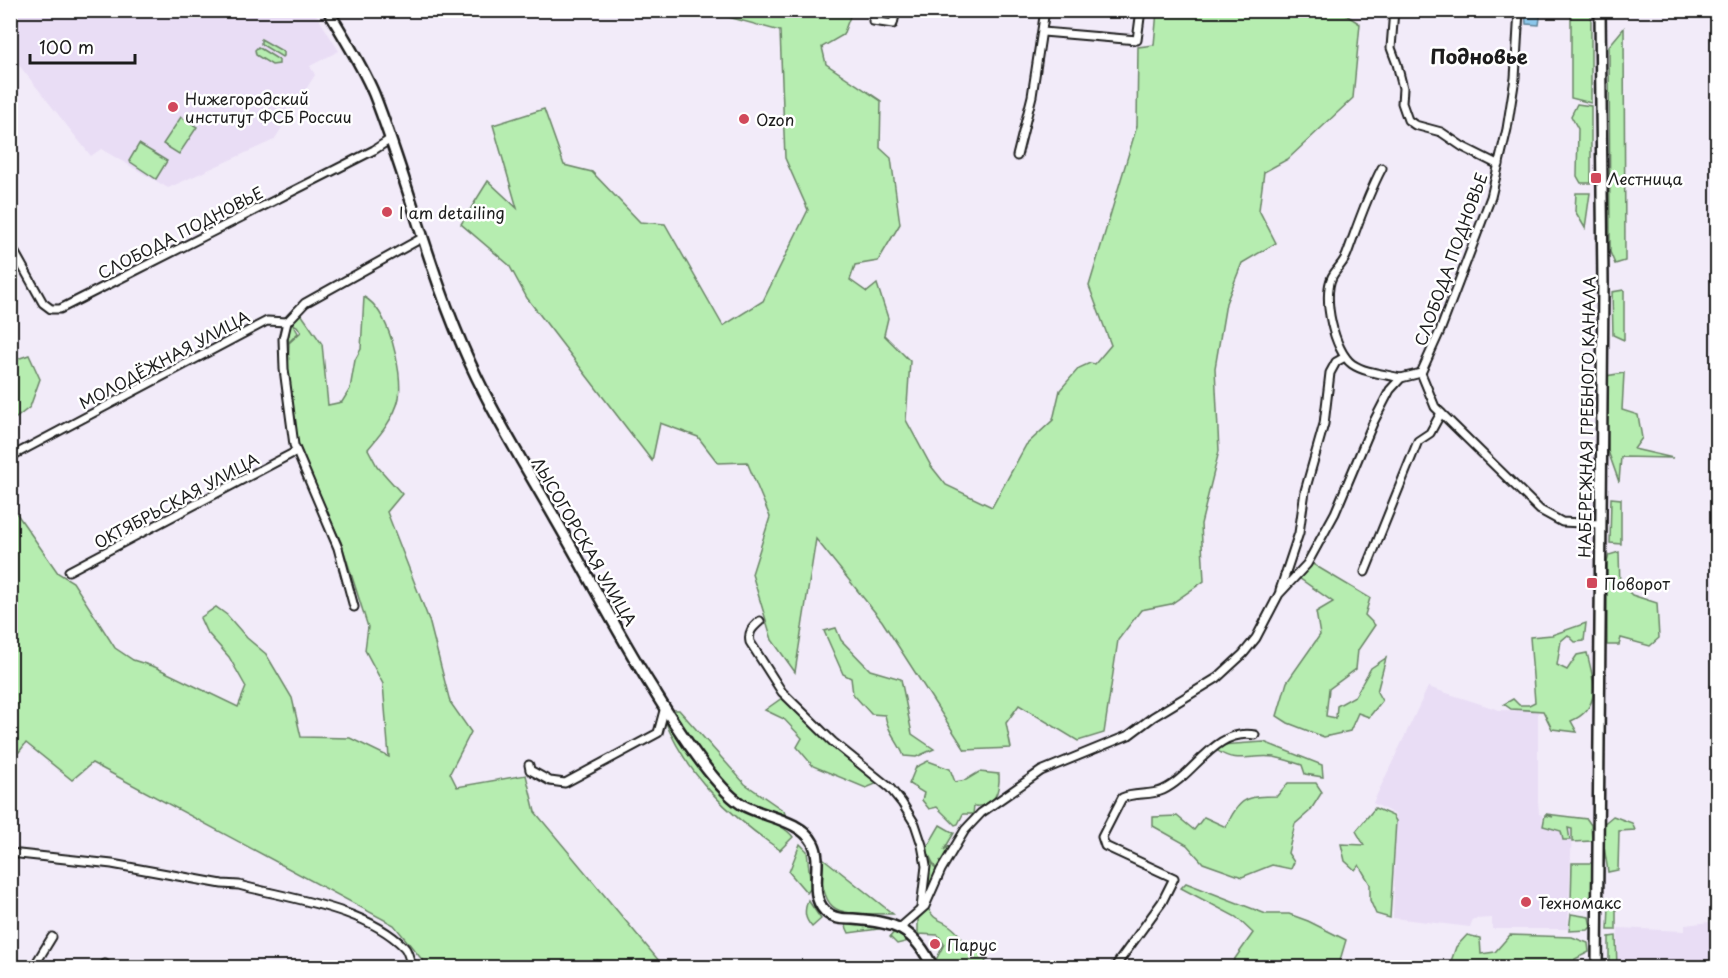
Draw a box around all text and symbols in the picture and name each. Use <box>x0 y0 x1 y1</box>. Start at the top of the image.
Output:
scale bar <box>30 27 135 65</box>
text: 100 m <box>39 33 94 60</box>
district label: Подновье <box>1430 41 1528 71</box>
place label: Нижегородский институт ФСБ России <box>185 86 352 128</box>
marker: Нижегородский институт ФСБ России <box>166 100 180 114</box>
place label: Ozon <box>756 107 794 131</box>
marker: Ozon <box>737 112 751 126</box>
place label: Лестница <box>1608 166 1682 190</box>
street label: СЛОБОДА ПОДНОВЬЕ <box>1407 169 1493 349</box>
marker: Лестница <box>1589 171 1603 185</box>
street label: СЛОБОДА ПОДНОВЬЕ <box>93 180 267 284</box>
place label: I am detailing <box>399 200 505 224</box>
marker: I am detailing <box>380 205 394 219</box>
street label: НАБЕРЕЖНАЯ ГРЕБНОГО КАНАЛА <box>1572 276 1600 558</box>
street label: МОЛОДЁЖНАЯ УЛИЦА <box>74 304 254 414</box>
street label: ОКТЯБРЬСКАЯ УЛИЦА <box>89 446 263 554</box>
street label: ЛЫСОГОРСКАЯ УЛИЦА <box>527 452 643 630</box>
place label: Поворот <box>1604 571 1670 595</box>
marker: Поворот <box>1585 576 1599 590</box>
place label: Техномакс <box>1538 890 1621 914</box>
marker: Техномакс <box>1519 895 1533 909</box>
place label: Парус <box>947 932 997 956</box>
marker: Парус <box>928 937 942 951</box>

